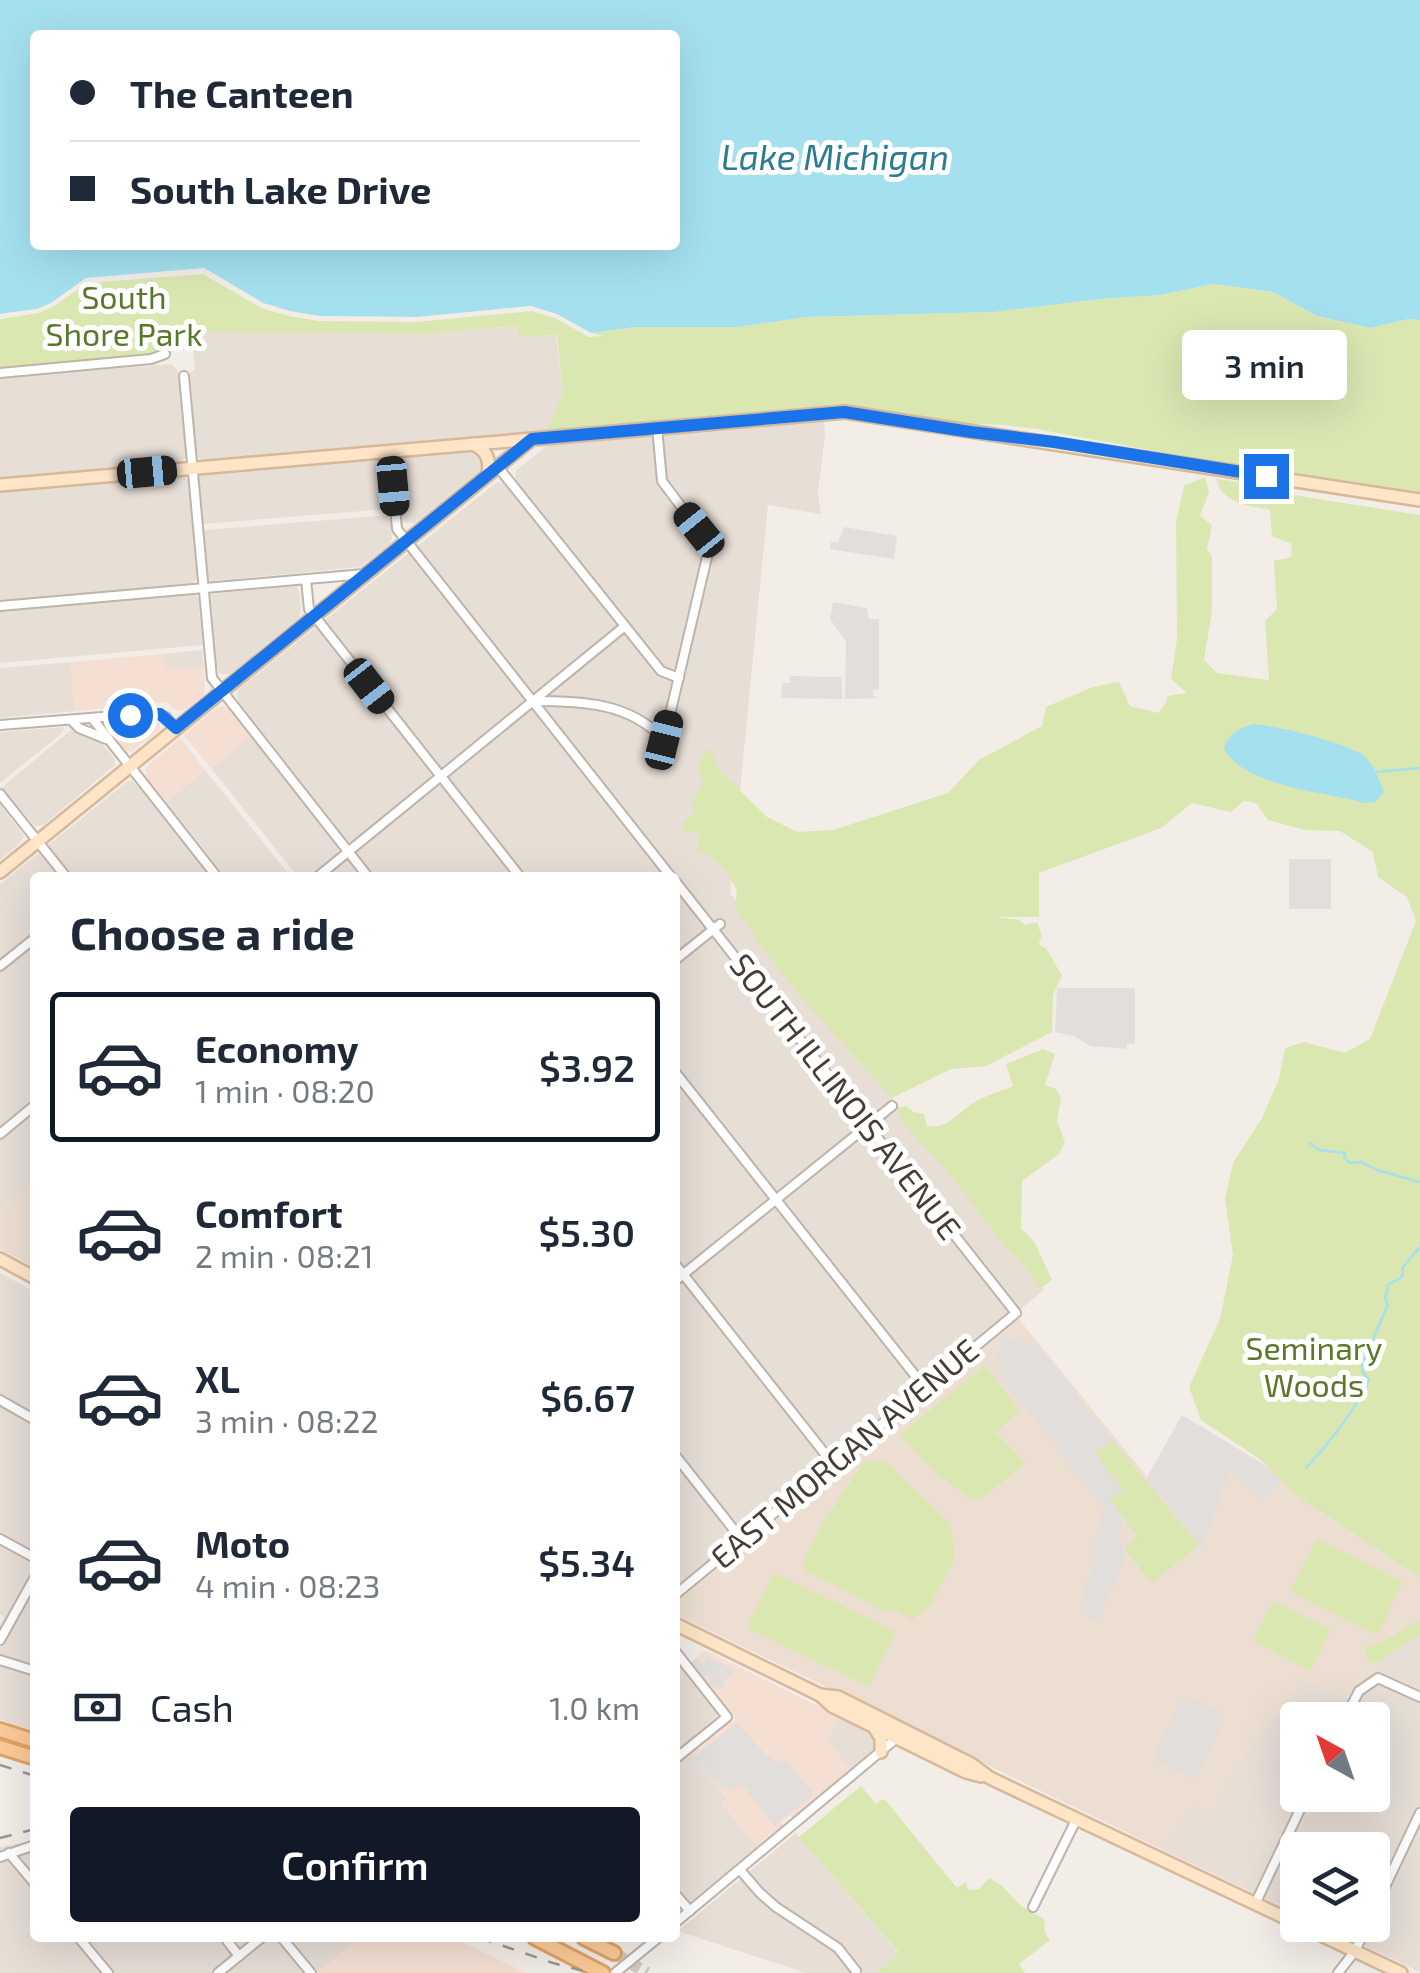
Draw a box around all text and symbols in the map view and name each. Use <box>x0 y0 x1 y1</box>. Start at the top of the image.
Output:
text: The Canteen <box>130 70 353 116</box>
water label: Lake Michigan <box>721 135 949 177</box>
text: South Lake Drive <box>130 166 431 212</box>
park label: South Shore Park <box>46 277 202 352</box>
callout: 3 min <box>1184 331 1348 401</box>
text: 3 min <box>1224 346 1305 384</box>
car <box>116 454 178 490</box>
route end <box>1244 454 1289 499</box>
car <box>375 455 411 517</box>
car <box>668 497 730 563</box>
car <box>339 653 399 719</box>
route start <box>108 693 153 738</box>
car <box>642 707 686 773</box>
text: Choose a ride <box>70 905 355 959</box>
street label: SOUTH ILLINOIS AVENUE <box>723 945 970 1246</box>
icon: car <box>75 1022 165 1112</box>
text: Economy <box>195 1025 359 1071</box>
text: $3.92 <box>539 1044 635 1090</box>
text: 1 min · 08:20 <box>195 1071 375 1109</box>
icon: car <box>75 1187 165 1277</box>
text: Comfort <box>195 1190 343 1236</box>
text: $5.30 <box>539 1209 635 1255</box>
text: 2 min · 08:21 <box>195 1236 374 1274</box>
park label: Seminary Woods <box>1245 1328 1383 1403</box>
street label: EAST MORGAN AVENUE <box>702 1330 985 1575</box>
icon: car <box>75 1352 165 1442</box>
text: XL <box>195 1355 240 1401</box>
text: $6.67 <box>540 1374 635 1420</box>
text: 3 min · 08:22 <box>195 1401 379 1439</box>
icon: car <box>75 1517 165 1607</box>
text: Moto <box>195 1520 290 1566</box>
text: $5.34 <box>538 1539 635 1585</box>
text: 4 min · 08:23 <box>195 1566 380 1604</box>
icon: cash <box>70 1680 125 1735</box>
text: Cash <box>150 1684 234 1730</box>
text: 1.0 km <box>549 1688 640 1726</box>
north arrow <box>1280 1702 1390 1812</box>
map controls <box>1280 1702 1390 1942</box>
button: Confirm <box>70 1807 640 1922</box>
button: layers <box>1280 1832 1390 1942</box>

